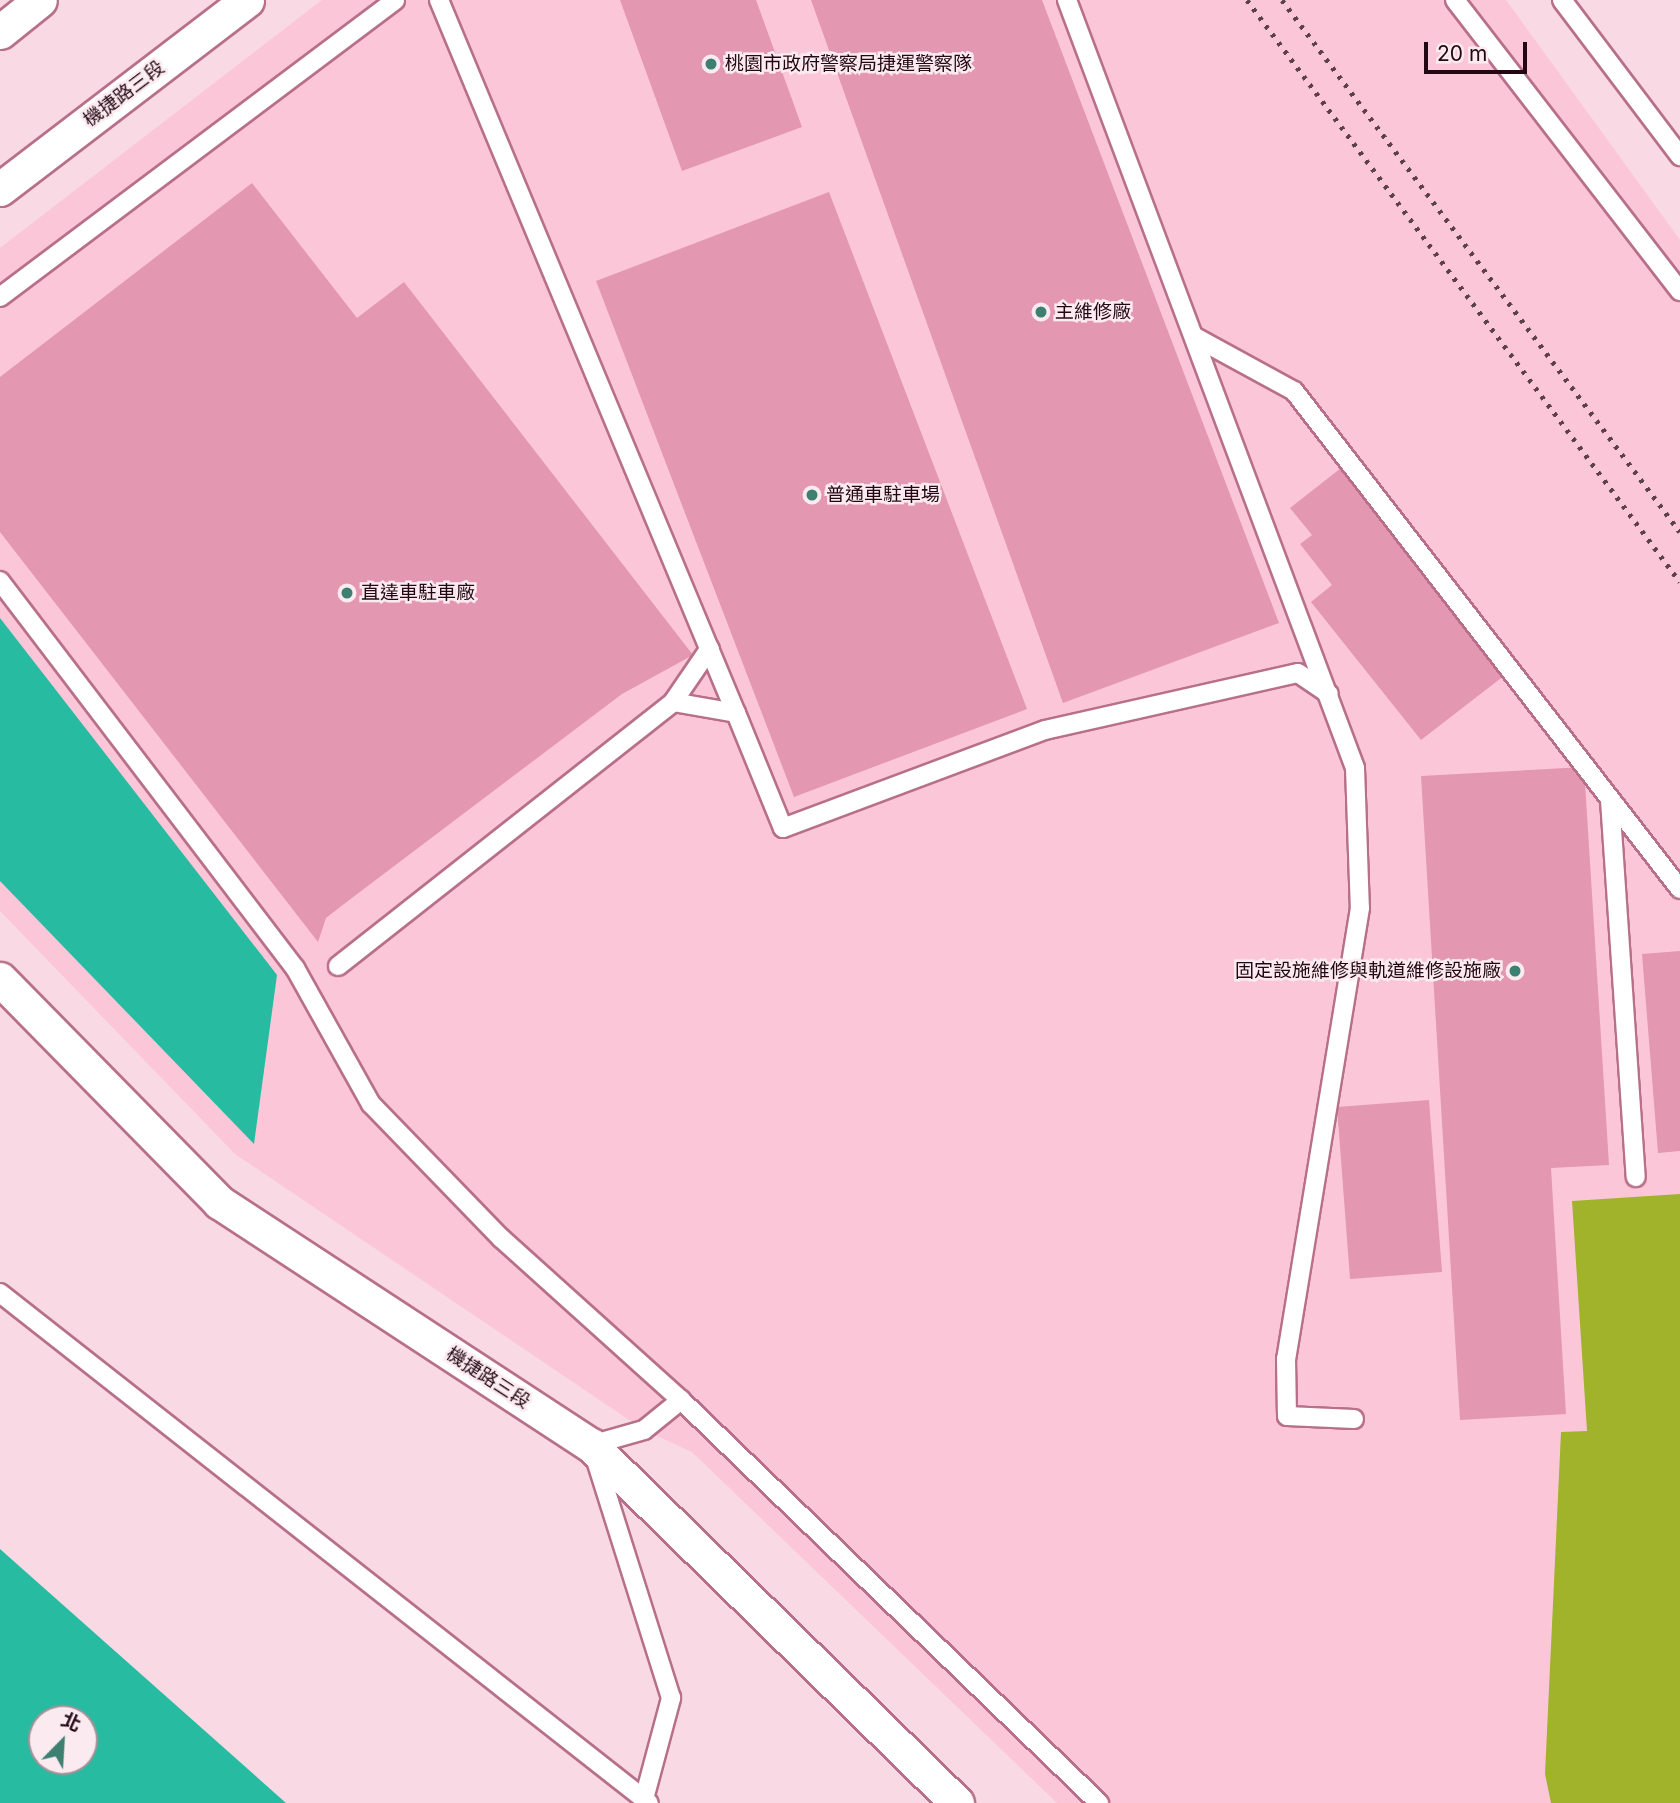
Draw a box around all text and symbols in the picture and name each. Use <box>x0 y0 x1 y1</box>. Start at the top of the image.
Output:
scale bar <box>1428 28 1531 72</box>
text: 20 m <box>1437 41 1487 66</box>
place label: 桃園市政府警察局捷運警察隊 <box>725 53 972 75</box>
street label: 機捷路三段 <box>79 56 169 132</box>
marker: 桃園市政府警察局捷運警察隊 <box>703 56 719 72</box>
place label: 主維修廠 <box>1055 301 1131 323</box>
marker: 主維修廠 <box>1033 304 1049 320</box>
place label: 普通車駐車場 <box>826 484 940 506</box>
marker: 普通車駐車場 <box>804 487 820 503</box>
place label: 直達車駐車廠 <box>361 582 475 604</box>
marker: 直達車駐車廠 <box>339 585 355 601</box>
place label: 固定設施維修與軌道維修設施廠 <box>1235 960 1501 982</box>
marker: 固定設施維修與軌道維修設施廠 <box>1507 963 1523 979</box>
street label: 機捷路三段 <box>442 1343 534 1413</box>
north arrow <box>28 1705 98 1775</box>
text: 北 <box>58 1708 84 1737</box>

